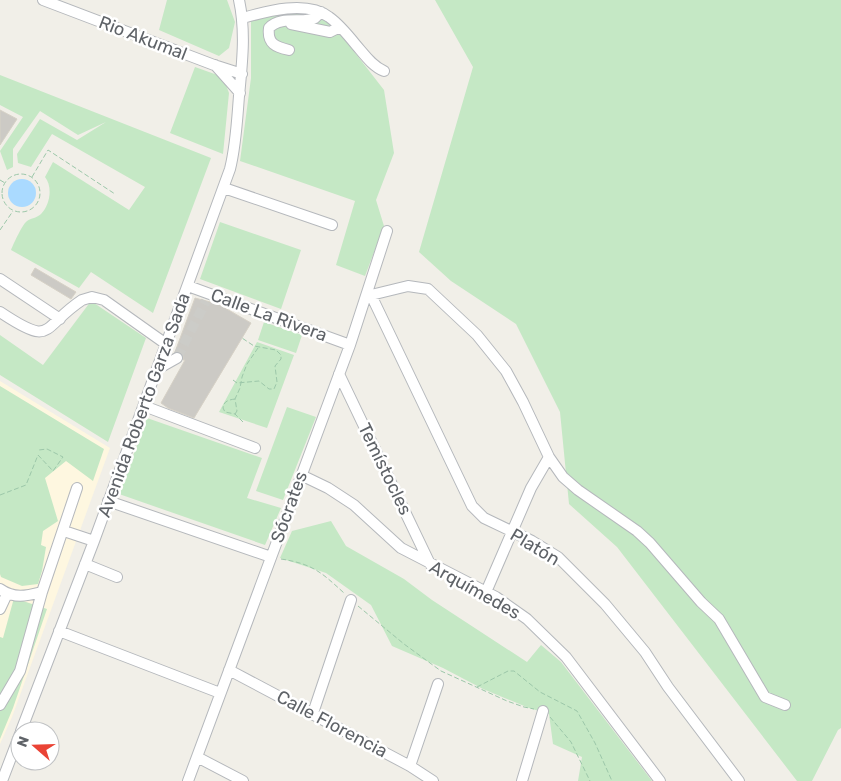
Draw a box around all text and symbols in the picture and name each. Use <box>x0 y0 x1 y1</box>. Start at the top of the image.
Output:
street label: Rio Akumal <box>96 11 190 65</box>
street label: Calle La Rivera <box>208 284 330 346</box>
street label: Avenida Roberto Garza Sada <box>93 290 195 520</box>
street label: Temístocles <box>353 420 417 518</box>
street label: Sócrates <box>266 468 312 546</box>
street label: Platón <box>506 524 564 570</box>
street label: Arquímedes <box>426 556 524 624</box>
street label: Calle Florencia <box>273 686 391 762</box>
north arrow <box>10 721 60 771</box>
text: N <box>14 734 33 749</box>

